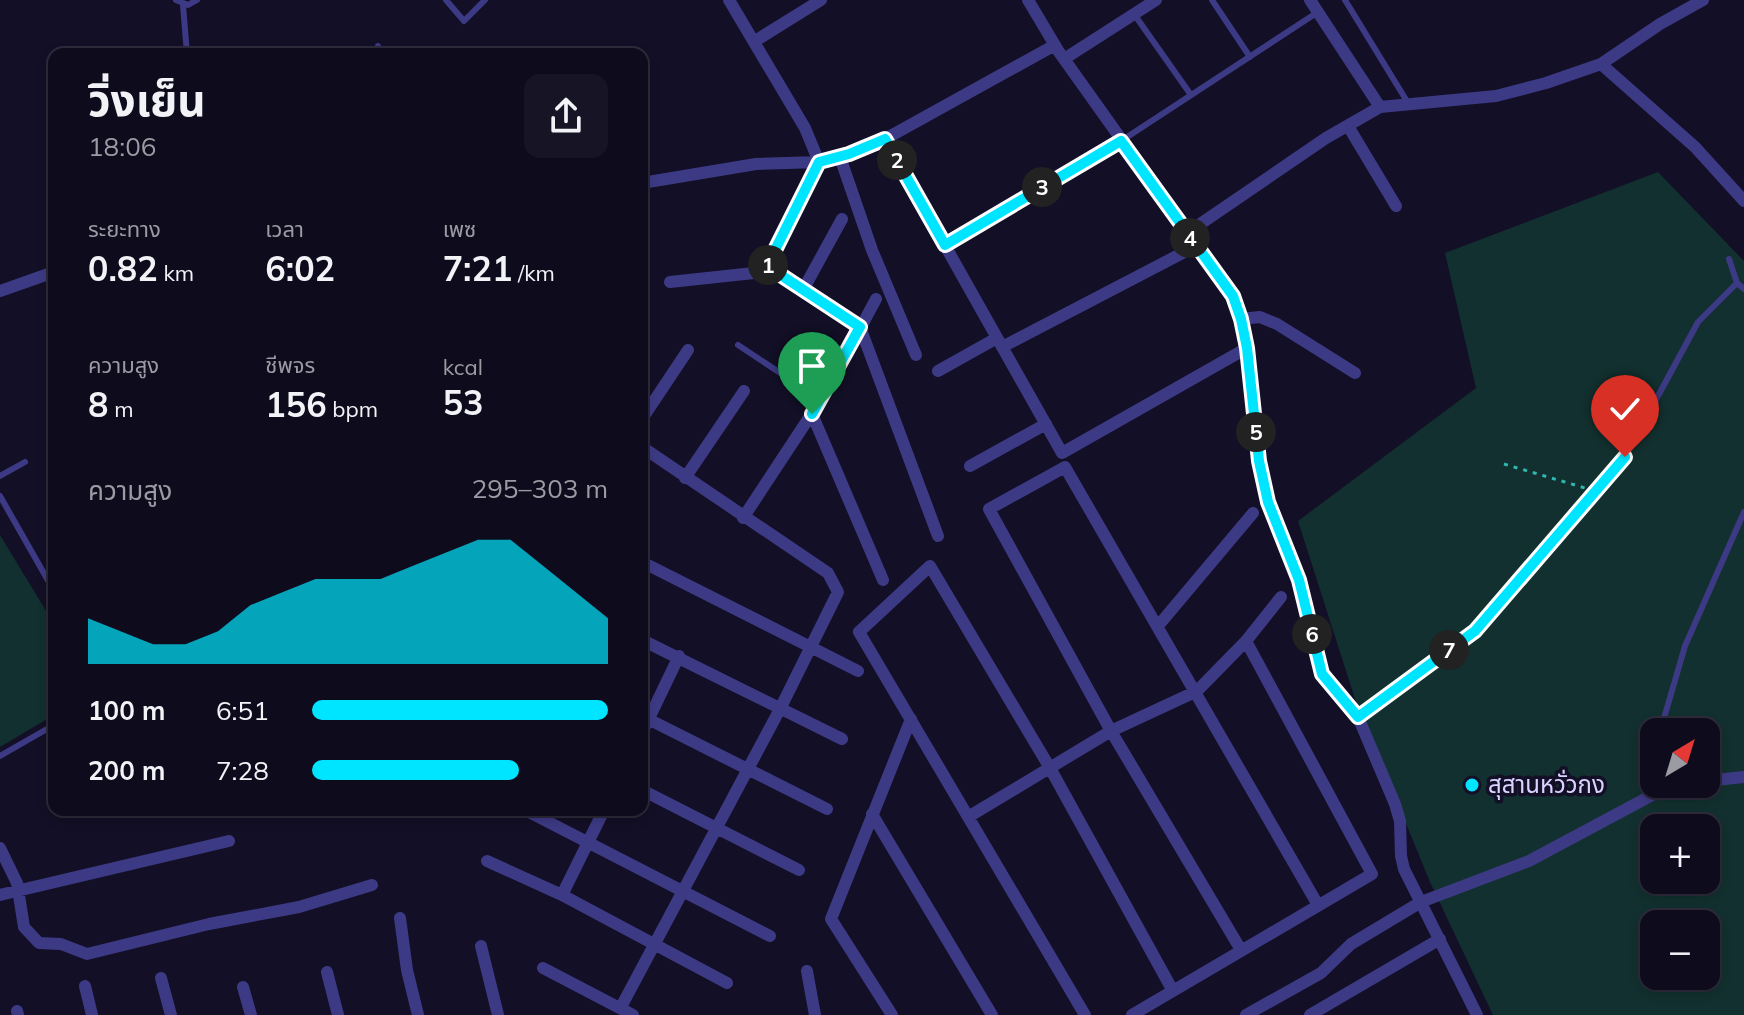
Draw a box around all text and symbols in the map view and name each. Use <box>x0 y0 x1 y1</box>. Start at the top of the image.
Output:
text: วิ่งเย็น <box>88 72 206 127</box>
button: share <box>524 74 608 158</box>
text: 18:06 <box>88 130 156 163</box>
pin: 2 <box>877 140 917 180</box>
text: 2 <box>890 146 904 174</box>
pin: 3 <box>1022 167 1062 207</box>
text: 3 <box>1035 173 1049 201</box>
text: ระยะทาง <box>88 215 161 243</box>
text: เวลา <box>265 215 304 243</box>
text: เพซ <box>443 215 476 243</box>
pin: 4 <box>1170 218 1210 258</box>
text: 4 <box>1183 224 1197 252</box>
pin: 1 <box>748 245 788 285</box>
text: 0.82 <box>88 247 158 290</box>
text: 6:02 <box>265 247 335 290</box>
text: 7:21 <box>443 247 512 290</box>
text: 1 <box>761 251 775 279</box>
text: km <box>158 259 194 287</box>
text: /km <box>512 259 555 287</box>
pin <box>778 332 846 414</box>
icon: arrive <box>790 344 834 388</box>
text: ความสูง <box>88 351 159 379</box>
text: ชีพจร <box>265 351 315 379</box>
text: kcal <box>443 353 483 381</box>
pin <box>1591 375 1659 457</box>
text: 53 <box>443 381 483 424</box>
text: 8 <box>88 383 108 426</box>
text: 156 <box>265 383 327 426</box>
icon: check <box>1603 387 1647 431</box>
text: m <box>108 395 133 423</box>
text: bpm <box>327 395 378 423</box>
pin: 5 <box>1236 412 1276 452</box>
text: 5 <box>1249 418 1263 446</box>
text: 295–303 m <box>472 472 608 505</box>
text: ความสูง <box>88 474 172 507</box>
pin: 6 <box>1292 614 1332 654</box>
text: 6 <box>1305 620 1319 648</box>
pin: 7 <box>1429 630 1469 670</box>
text: 7 <box>1442 636 1456 664</box>
text: 100 m <box>88 694 165 727</box>
text: 6:51 <box>216 694 269 727</box>
north arrow <box>1640 718 1720 798</box>
map controls <box>1640 718 1720 990</box>
text: 200 m <box>88 754 165 787</box>
text: 7:28 <box>216 754 269 787</box>
place label: สุสานหวั่วกง <box>1488 769 1605 800</box>
marker: สุสานหวั่วกง <box>1463 776 1481 794</box>
button: + <box>1640 814 1720 894</box>
button: − <box>1640 910 1720 990</box>

